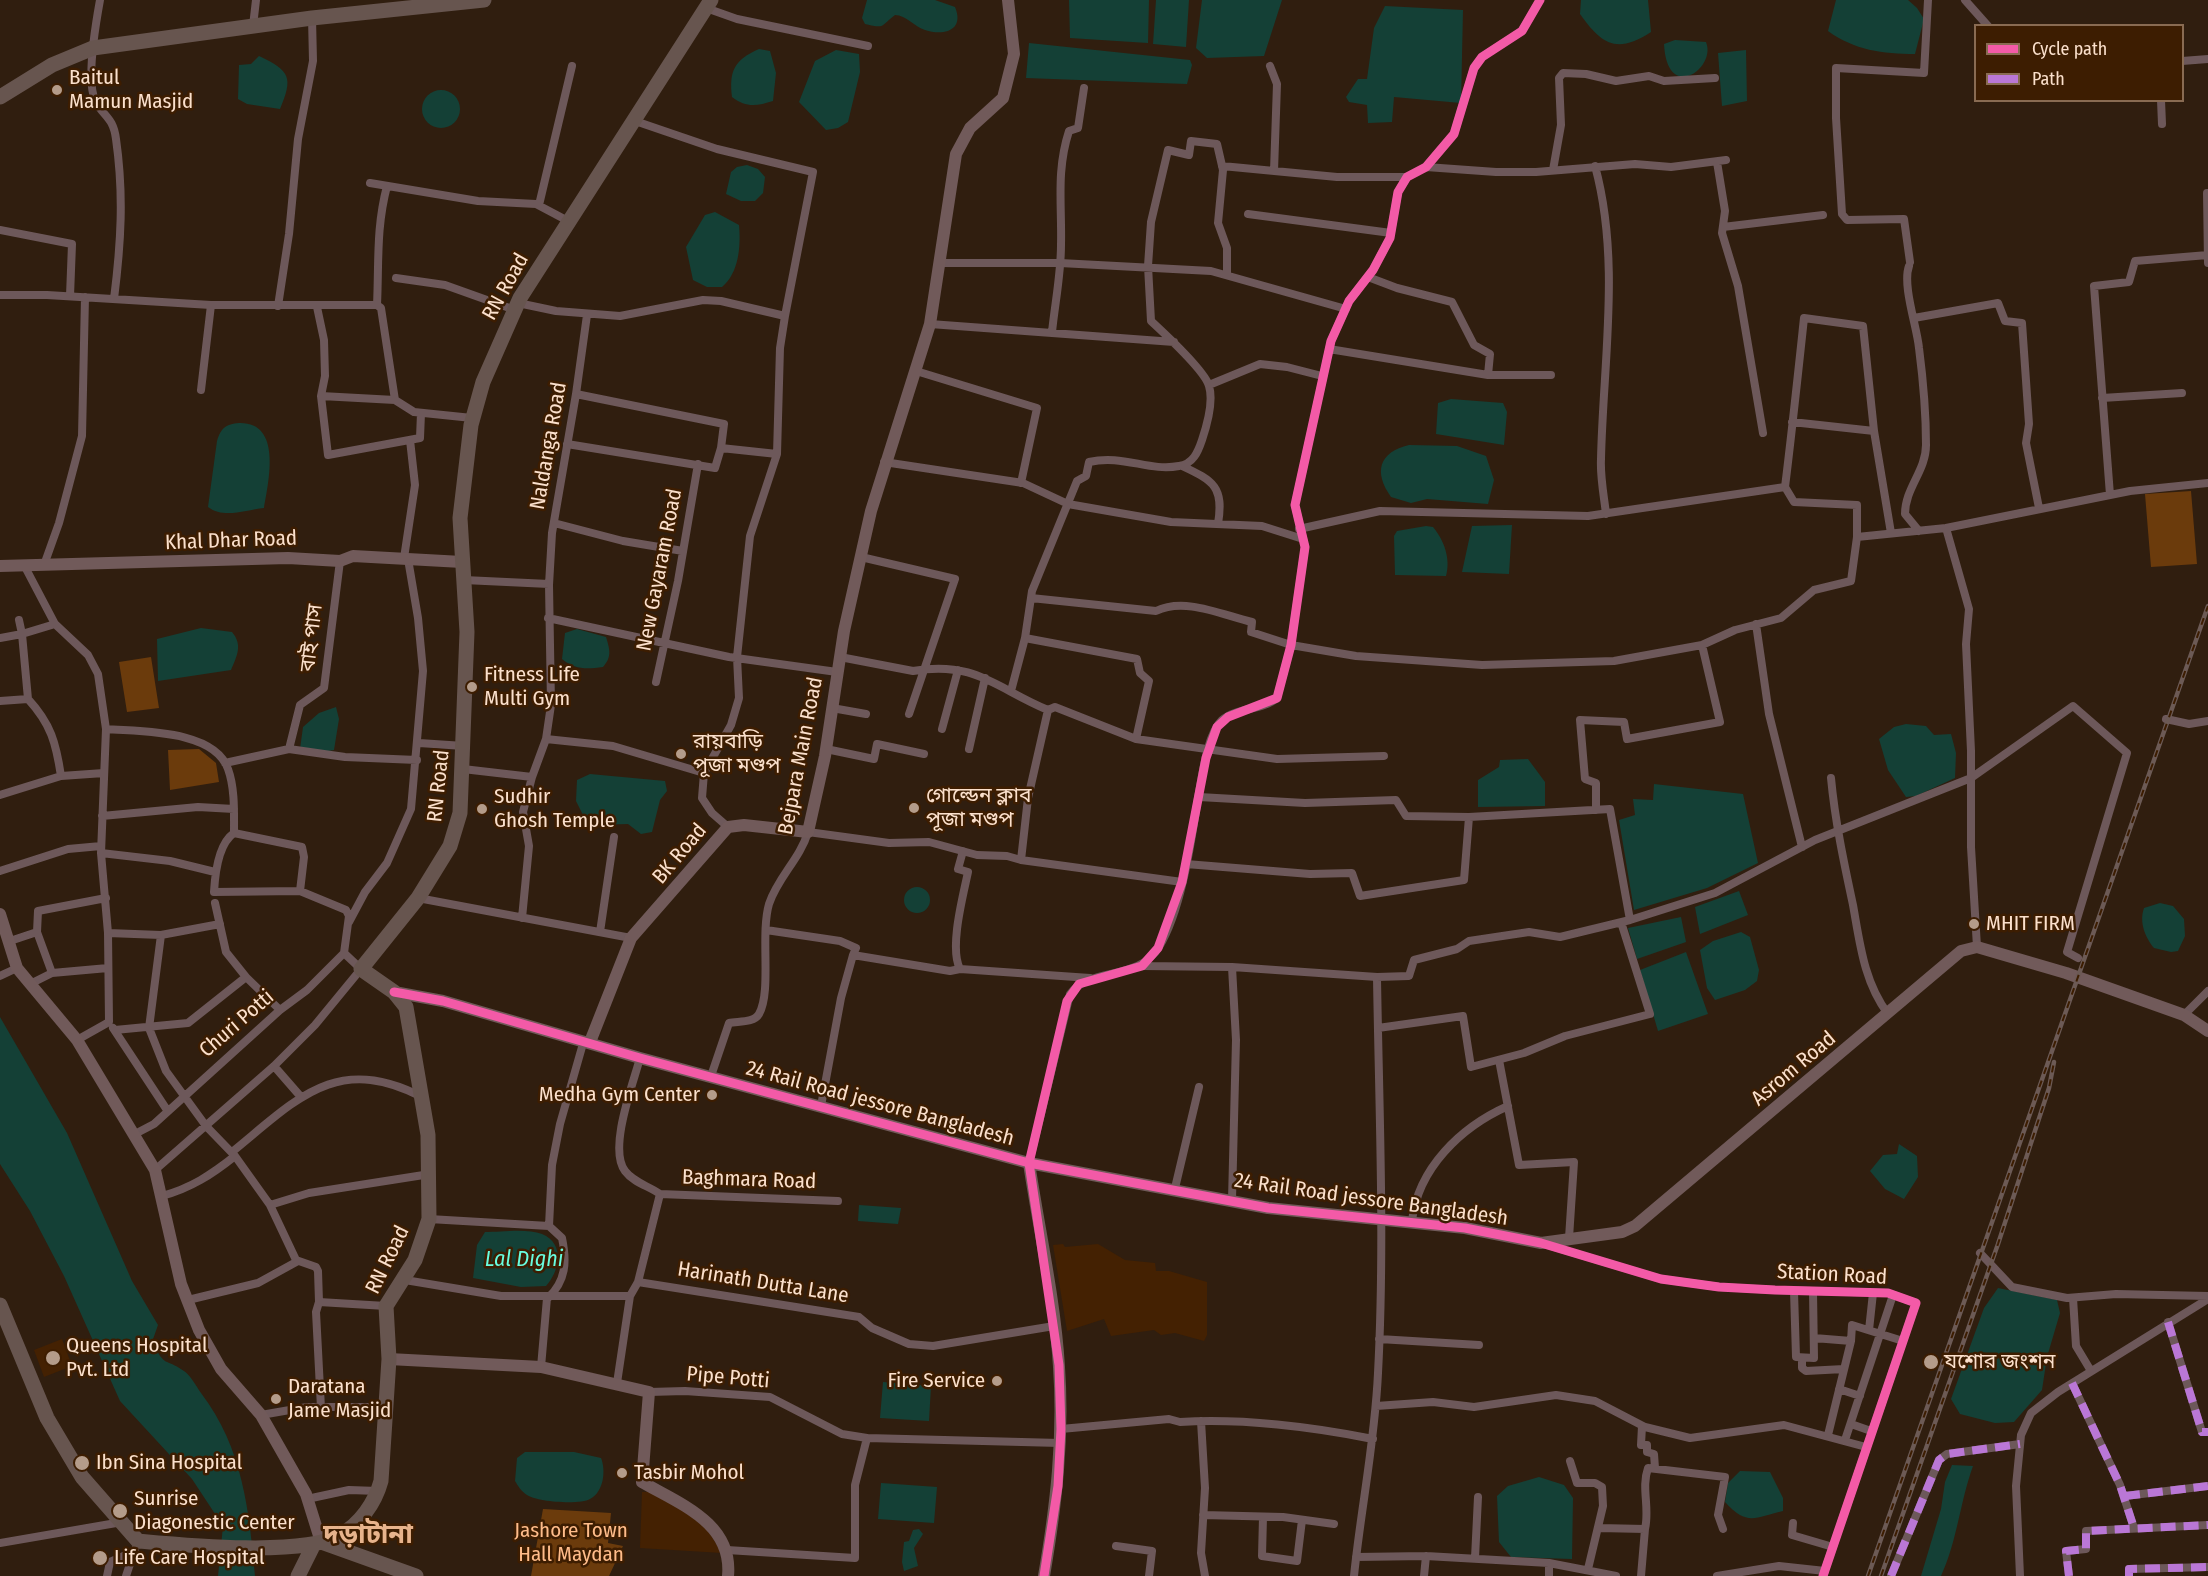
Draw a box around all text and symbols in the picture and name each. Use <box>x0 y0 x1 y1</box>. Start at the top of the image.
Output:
legend <box>1974 24 2184 102</box>
text: Cycle path <box>2032 38 2107 60</box>
place label: Baitul Mamun Masjid <box>69 65 193 115</box>
text: Path <box>2032 68 2065 90</box>
marker: Baitul Mamun Masjid <box>50 83 64 97</box>
street label: RN Road <box>477 249 535 325</box>
street label: Naldanga Road <box>525 380 573 512</box>
street label: New Gayaram Road <box>632 487 688 653</box>
street label: Khal Dhar Road <box>165 526 297 556</box>
street label: বাই পাস <box>295 603 329 673</box>
place label: Fitness Life Multi Gym <box>484 662 580 712</box>
street label: Bejpara Main Road <box>773 675 829 837</box>
marker: Fitness Life Multi Gym <box>465 680 479 694</box>
place label: রায়বাড়ি পূজা মণ্ডপ <box>693 729 780 779</box>
marker: রায়বাড়ি পূজা মণ্ডপ <box>674 747 688 761</box>
street label: RN Road <box>423 749 455 823</box>
place label: গোল্ডেন ক্লাব পূজা মণ্ডপ <box>926 783 1031 833</box>
place label: Sudhir Ghosh Temple <box>494 784 615 834</box>
marker: গোল্ডেন ক্লাব পূজা মণ্ডপ <box>907 801 921 815</box>
marker: Sudhir Ghosh Temple <box>475 802 489 816</box>
street label: BK Road <box>648 819 712 889</box>
place label: MHIT FIRM <box>1986 911 2075 937</box>
marker: MHIT FIRM <box>1967 917 1981 931</box>
street label: Churi Potti <box>195 985 279 1063</box>
street label: Asrom Road <box>1747 1026 1841 1112</box>
street label: 24 Rail Road jessore Bangladesh <box>743 1056 1017 1152</box>
place label: Medha Gym Center <box>539 1082 700 1108</box>
marker: Medha Gym Center <box>705 1088 719 1102</box>
street label: Baghmara Road <box>681 1165 817 1195</box>
street label: 24 Rail Road jessore Bangladesh <box>1232 1168 1510 1232</box>
street label: RN Road <box>361 1222 415 1298</box>
water label: Lal Dighi <box>485 1247 563 1273</box>
street label: Harinath Dutta Lane <box>676 1257 850 1309</box>
street label: Station Road <box>1776 1260 1888 1290</box>
place label: Queens Hospital Pvt. Ltd <box>66 1333 207 1383</box>
marker: Queens Hospital Pvt. Ltd <box>44 1349 62 1367</box>
place label: যশোর জংশন <box>1944 1349 2055 1375</box>
marker: যশোর জংশন <box>1922 1353 1940 1371</box>
street label: Pipe Potti <box>685 1362 771 1394</box>
place label: Fire Service <box>887 1368 985 1394</box>
place label: Daratana Jame Masjid <box>288 1374 391 1424</box>
marker: Fire Service <box>990 1374 1004 1388</box>
marker: Daratana Jame Masjid <box>269 1392 283 1406</box>
place label: Ibn Sina Hospital <box>96 1450 242 1476</box>
marker: Ibn Sina Hospital <box>73 1454 91 1472</box>
place label: Tasbir Mohol <box>634 1460 744 1486</box>
marker: Tasbir Mohol <box>615 1466 629 1480</box>
place label: Sunrise Diagonestic Center <box>134 1486 295 1536</box>
marker: Sunrise Diagonestic Center <box>111 1502 129 1520</box>
park label: Jashore Town Hall Maydan <box>514 1518 628 1568</box>
district label: দড়াটানা <box>323 1519 413 1551</box>
place label: Life Care Hospital <box>114 1545 264 1571</box>
marker: Life Care Hospital <box>91 1549 109 1567</box>

